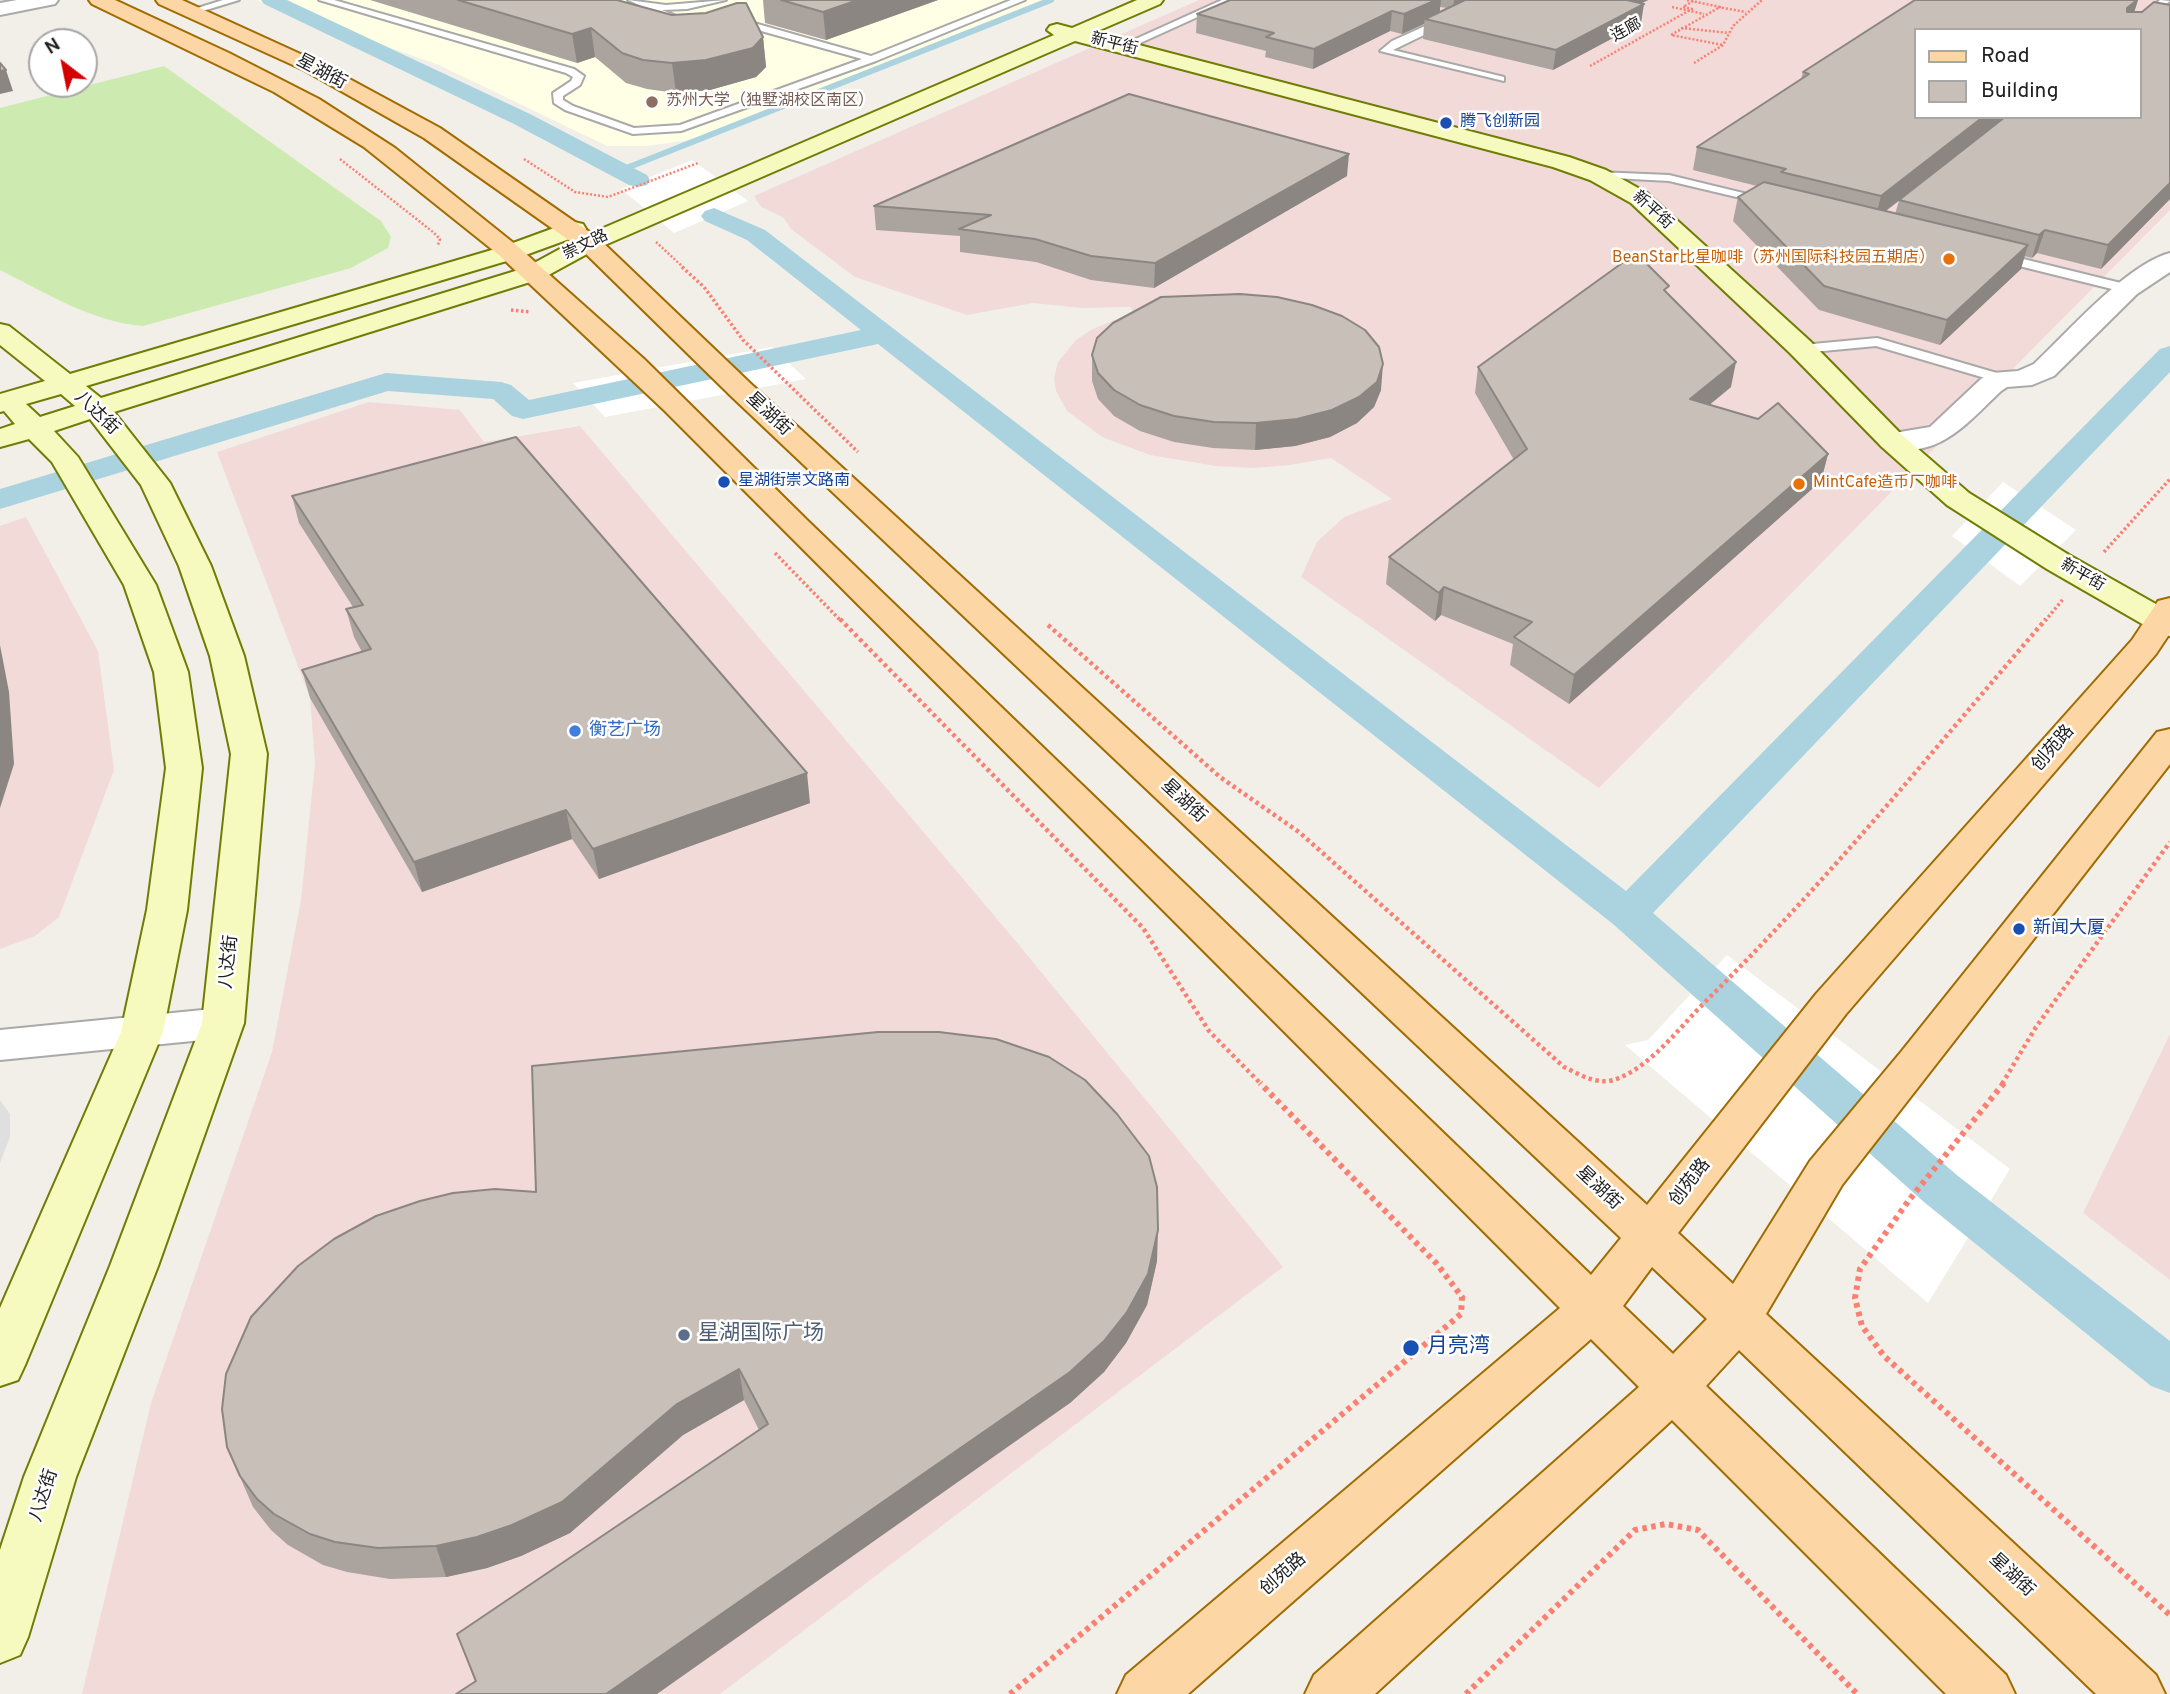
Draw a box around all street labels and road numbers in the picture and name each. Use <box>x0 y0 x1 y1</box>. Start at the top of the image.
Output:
street label: 连廊 <box>1608 15 1646 47</box>
street label: 新平街 <box>1088 30 1140 60</box>
street label: 星湖街 <box>292 51 350 95</box>
street label: 新平街 <box>1628 188 1676 234</box>
street label: 崇文路 <box>560 227 612 265</box>
street label: 八达街 <box>69 387 123 441</box>
street label: 星湖街 <box>741 389 795 441</box>
street label: 新平街 <box>2056 556 2108 596</box>
street label: 创苑路 <box>2028 722 2080 776</box>
street label: 星湖街 <box>1156 776 1210 828</box>
street label: 八达街 <box>216 934 244 990</box>
street label: 创苑路 <box>1666 1155 1716 1211</box>
street label: 星湖街 <box>1571 1163 1625 1215</box>
street label: 八达街 <box>26 1467 64 1525</box>
street label: 创苑路 <box>1257 1549 1311 1601</box>
street label: 星湖街 <box>1984 1550 2038 1602</box>

